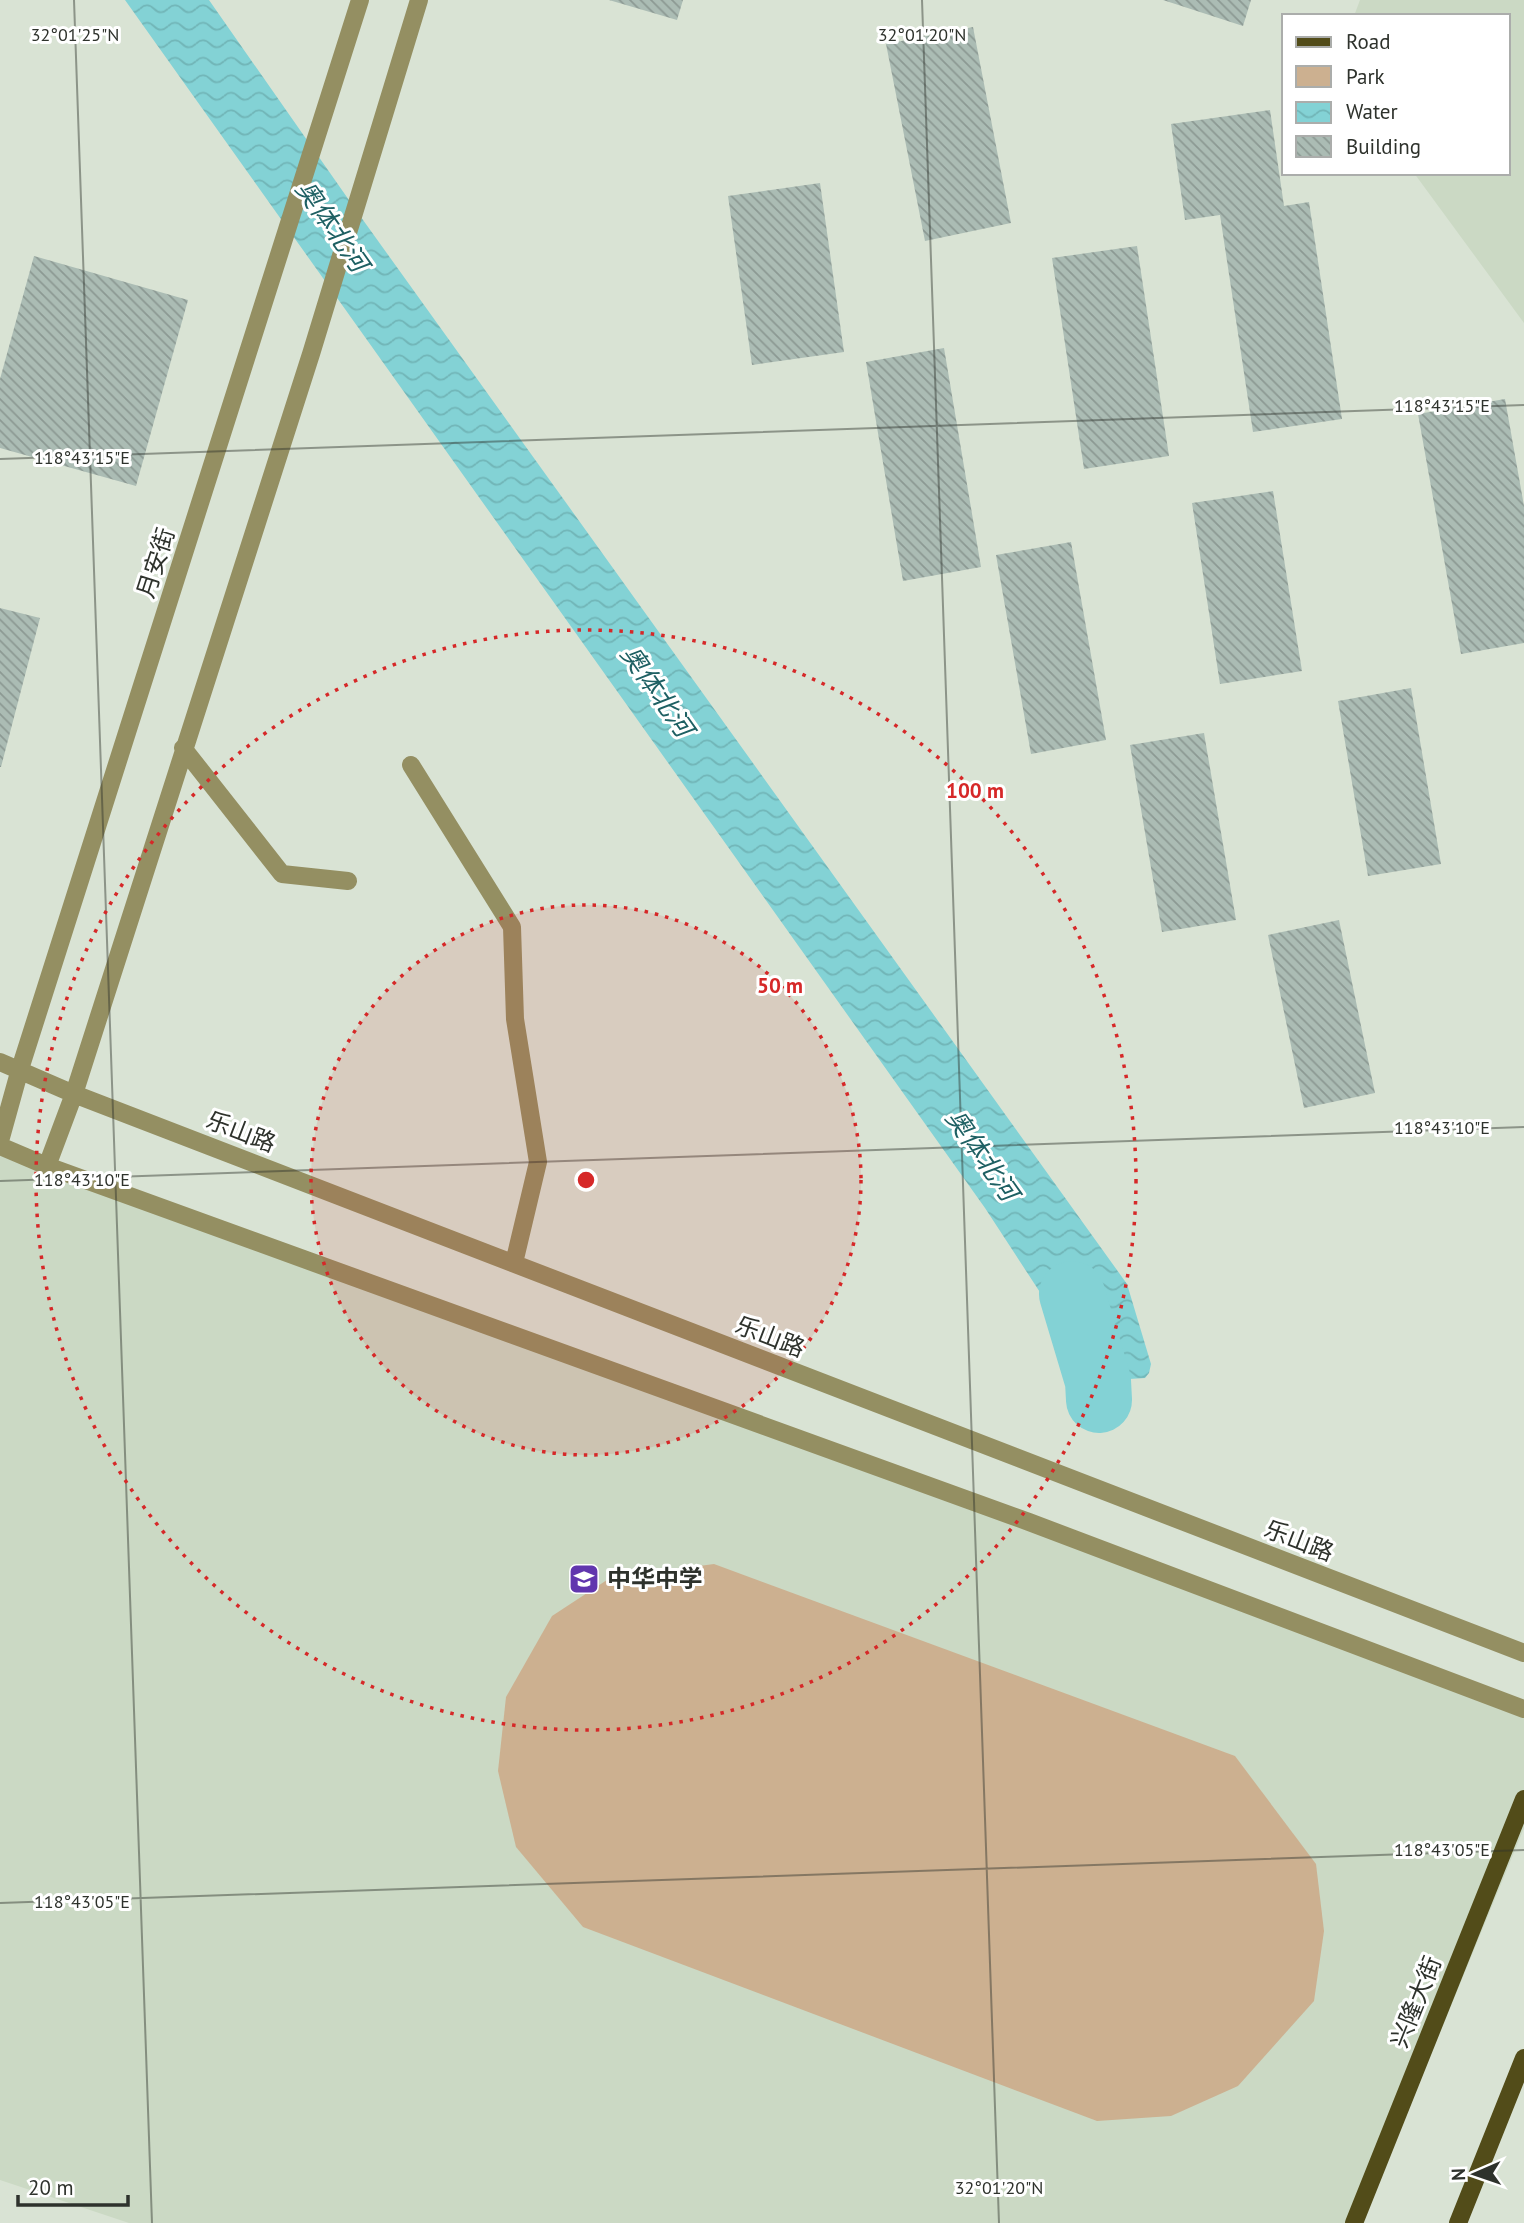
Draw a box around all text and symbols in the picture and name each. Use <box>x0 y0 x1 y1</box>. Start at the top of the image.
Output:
legend <box>1282 14 1510 175</box>
text: 32°01'25"N <box>31 23 119 46</box>
text: 32°01'20"N <box>878 23 966 46</box>
text: Road <box>1346 28 1390 55</box>
text: Park <box>1346 63 1385 90</box>
text: Water <box>1346 98 1398 125</box>
text: Building <box>1346 133 1421 160</box>
water label: 奥体北河 <box>289 174 379 282</box>
text: 118°43'15"E <box>1394 394 1490 417</box>
text: 118°43'15"E <box>34 446 130 469</box>
street label: 月安街 <box>130 524 181 602</box>
water label: 奥体北河 <box>614 639 704 747</box>
text: 100 m <box>946 777 1004 804</box>
text: 50 m <box>757 972 803 999</box>
water label: 奥体北河 <box>939 1103 1029 1211</box>
street label: 乐山路 <box>202 1104 280 1159</box>
text: 118°43'10"E <box>1394 1116 1490 1139</box>
text: 118°43'10"E <box>34 1168 130 1191</box>
centre of rings <box>574 1168 598 1192</box>
street label: 乐山路 <box>731 1309 809 1364</box>
street label: 乐山路 <box>1260 1513 1338 1568</box>
school or university icon: 中华中学 <box>567 1562 601 1596</box>
place label: 中华中学 <box>607 1563 703 1594</box>
text: 118°43'05"E <box>1394 1838 1490 1861</box>
text: 118°43'05"E <box>34 1890 130 1913</box>
street label: 兴隆大街 <box>1383 1952 1448 2052</box>
north arrow <box>1440 2139 1510 2209</box>
scale bar <box>18 2164 128 2208</box>
text: N <box>1446 2168 1470 2181</box>
text: 20 m <box>28 2174 74 2201</box>
text: 32°01'20"N <box>955 2176 1043 2199</box>

